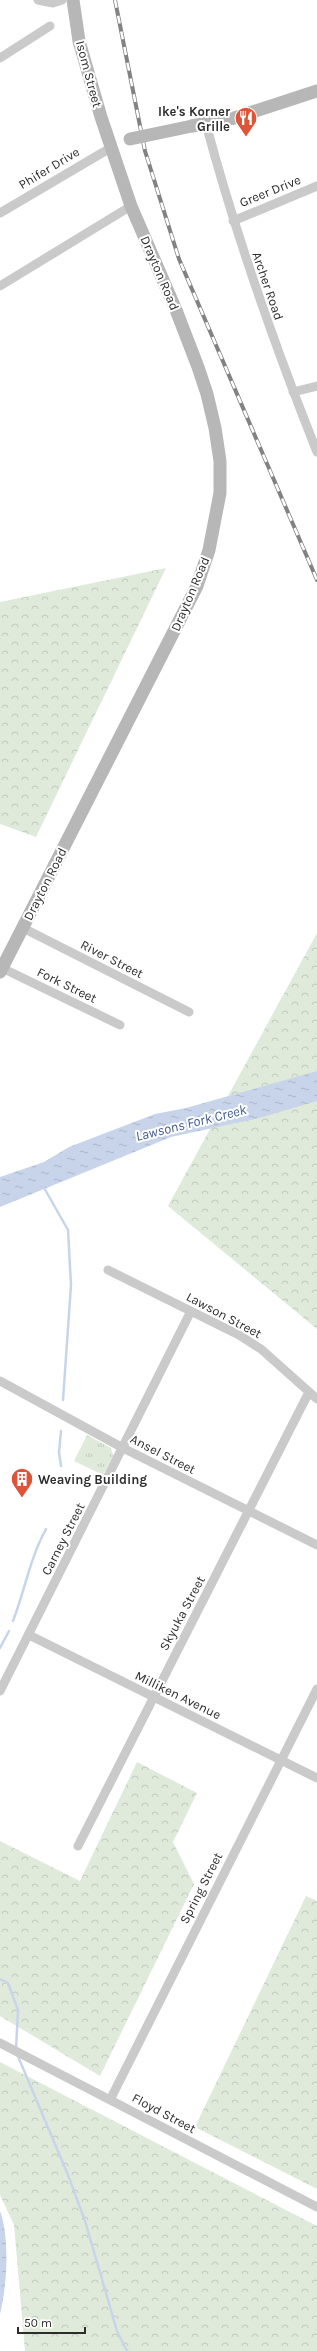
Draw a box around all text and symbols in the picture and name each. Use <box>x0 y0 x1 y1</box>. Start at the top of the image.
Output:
street label: Isom Street <box>73 39 105 109</box>
place label: Ike's Korner Grille <box>158 104 231 134</box>
restaurant icon: Ike's Korner Grille <box>233 105 259 138</box>
street label: Phifer Drive <box>16 144 82 192</box>
street label: Greer Drive <box>237 172 303 210</box>
street label: Drayton Road <box>138 234 182 312</box>
street label: Archer Road <box>249 250 287 322</box>
street label: Drayton Road <box>168 555 212 633</box>
street label: Drayton Road <box>20 845 70 923</box>
street label: River Street <box>78 937 146 981</box>
street label: Fork Street <box>35 964 99 1006</box>
water label: Lawsons Fork Creek <box>134 1101 249 1145</box>
street label: Lawson Street <box>184 1289 264 1341</box>
street label: Ansel Street <box>128 1431 198 1477</box>
building icon: Weaving Building <box>9 1466 35 1499</box>
place label: Weaving Building <box>38 1472 147 1487</box>
street label: Carney Street <box>38 1500 88 1578</box>
street label: Skyuka Street <box>156 1573 208 1653</box>
street label: Milliken Avenue <box>133 1668 224 1722</box>
street label: Spring Street <box>177 1850 225 1926</box>
street label: Floyd Street <box>130 2090 199 2136</box>
scale bar <box>18 2309 85 2335</box>
text: 50 m <box>24 2316 52 2330</box>

